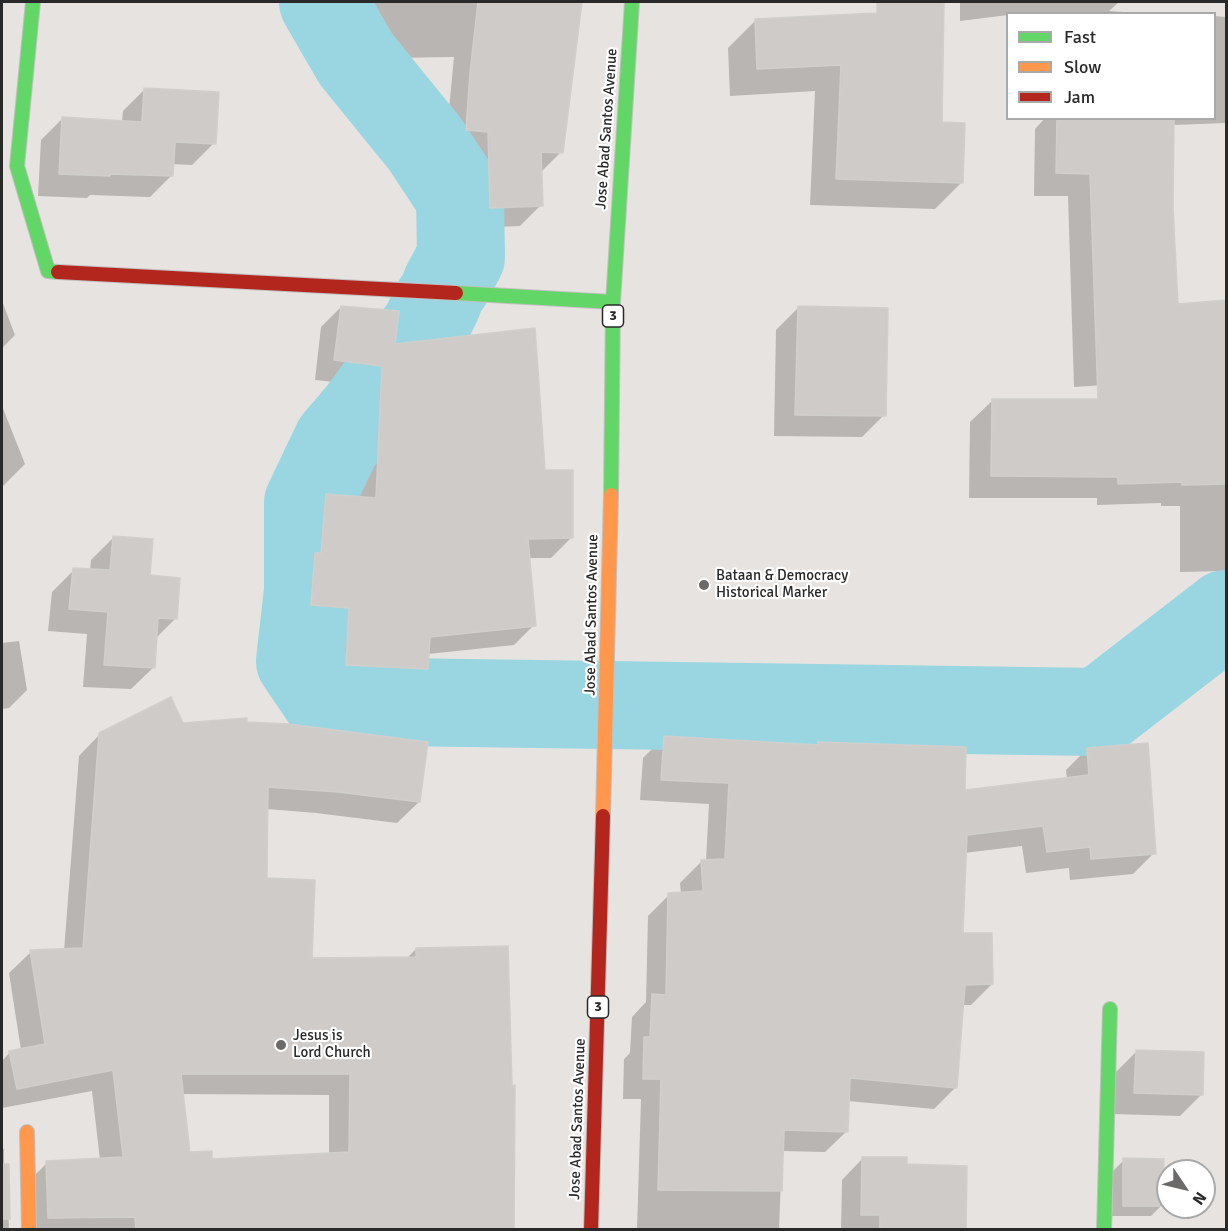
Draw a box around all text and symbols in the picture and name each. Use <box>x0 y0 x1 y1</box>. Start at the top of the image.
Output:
legend <box>1006 12 1216 120</box>
text: Fast <box>1064 26 1096 48</box>
street label: Jose Abad Santos Avenue <box>592 48 622 210</box>
text: Slow <box>1064 56 1101 78</box>
text: Jam <box>1064 86 1095 108</box>
road number: 3 <box>602 305 624 327</box>
street label: Jose Abad Santos Avenue <box>582 534 602 696</box>
place label: Bataan & Democracy Historical Marker <box>716 567 848 602</box>
marker: Bataan & Democracy Historical Marker <box>697 578 711 592</box>
road number: 3 <box>588 996 608 1018</box>
place label: Jesus is Lord Church <box>293 1027 371 1062</box>
marker: Jesus is Lord Church <box>274 1038 288 1052</box>
street label: Jose Abad Santos Avenue <box>566 1038 590 1200</box>
north arrow <box>1156 1159 1216 1219</box>
text: N <box>1188 1188 1210 1208</box>

